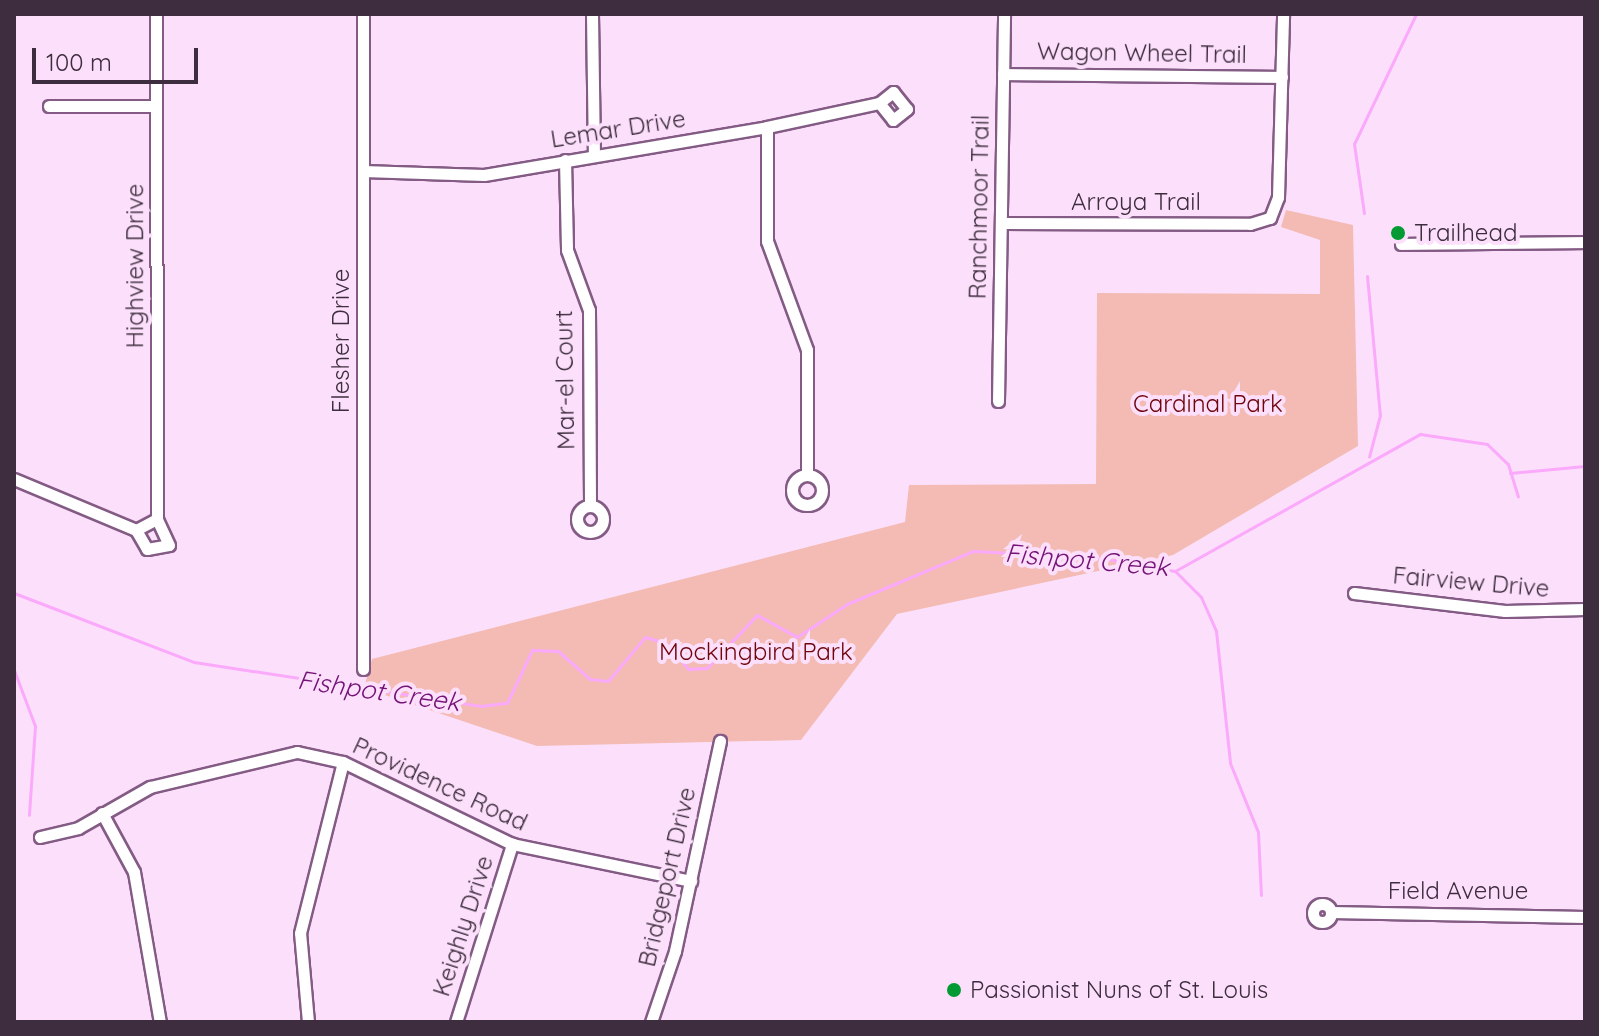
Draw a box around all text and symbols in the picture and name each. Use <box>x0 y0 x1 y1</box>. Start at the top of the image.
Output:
scale bar <box>36 32 202 82</box>
street label: Wagon Wheel Trail <box>1037 37 1247 69</box>
text: 100 m <box>46 47 112 77</box>
street label: Lemar Drive <box>548 104 688 154</box>
street label: Ranchmoor Trail <box>963 114 995 300</box>
street label: Highview Drive <box>121 184 149 348</box>
street label: Arroya Trail <box>1071 188 1201 216</box>
place label: Trailhead <box>1414 219 1518 247</box>
marker: Trailhead <box>1389 224 1407 242</box>
street label: Flesher Drive <box>327 269 355 413</box>
street label: Mar-el Court <box>549 310 581 450</box>
park label: Cardinal Park <box>1133 390 1283 418</box>
water label: Fishpot Creek <box>1004 537 1170 583</box>
street label: Fairview Drive <box>1392 561 1550 603</box>
park label: Mockingbird Park <box>659 638 853 666</box>
water label: Fishpot Creek <box>295 664 463 718</box>
street label: Providence Road <box>348 731 532 837</box>
street label: Bridgeport Drive <box>632 784 702 970</box>
street label: Keighly Drive <box>427 852 499 1000</box>
street label: Field Avenue <box>1388 877 1528 905</box>
place label: Passionist Nuns of St. Louis <box>970 976 1268 1004</box>
marker: Passionist Nuns of St. Louis <box>945 981 963 999</box>

